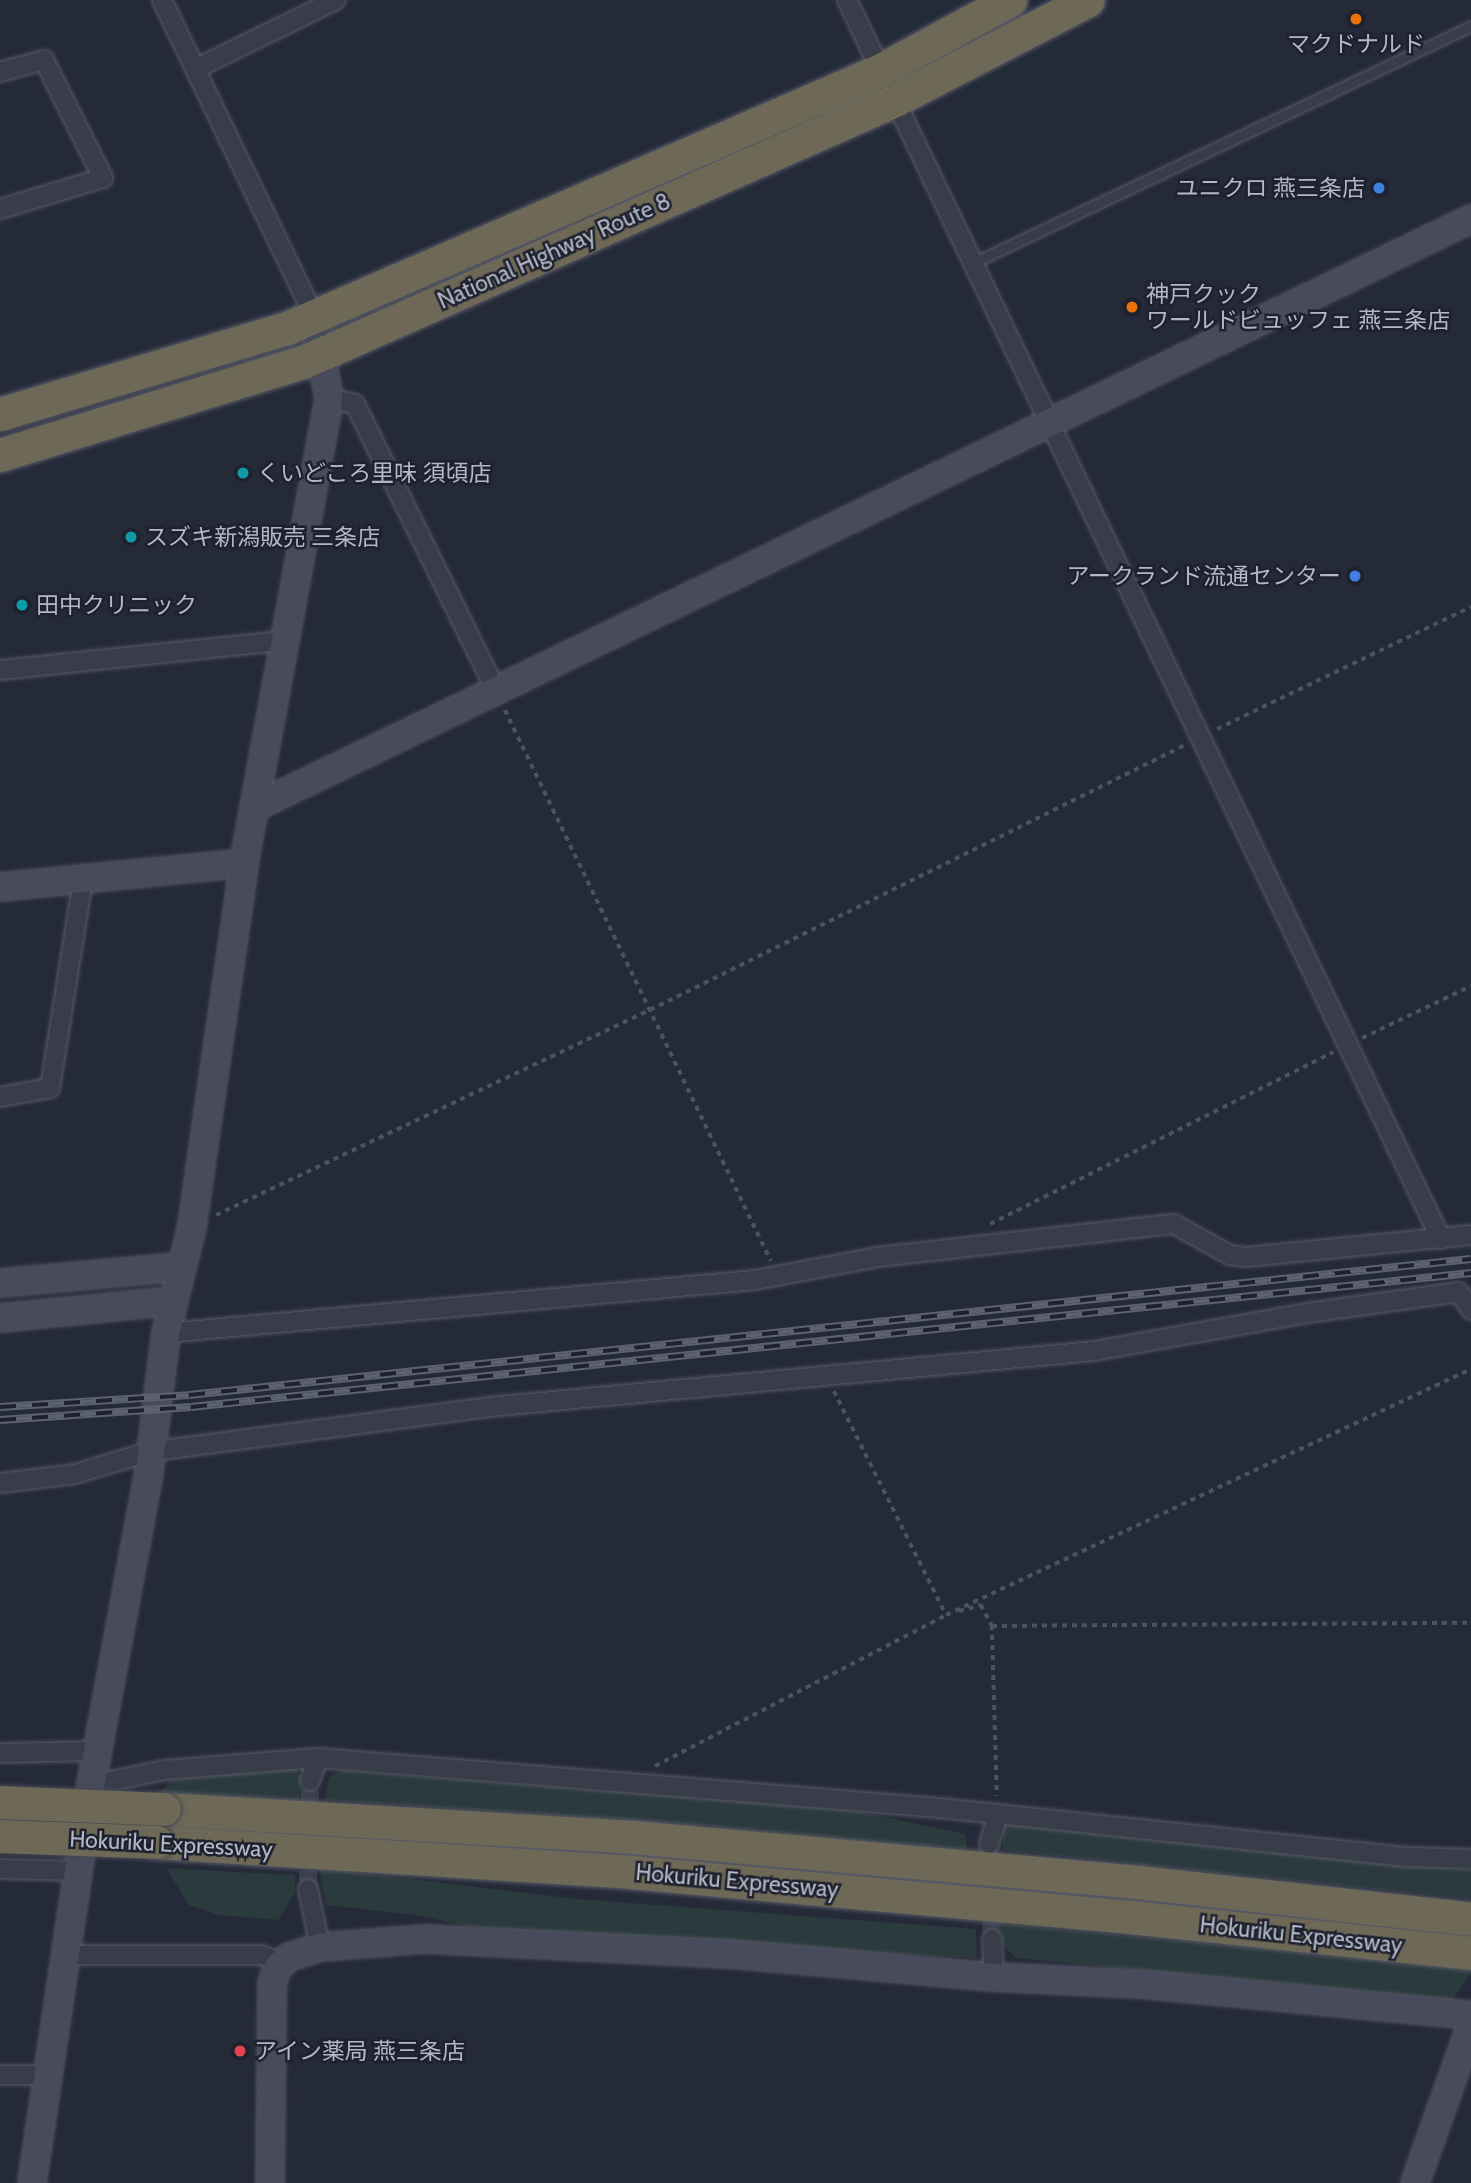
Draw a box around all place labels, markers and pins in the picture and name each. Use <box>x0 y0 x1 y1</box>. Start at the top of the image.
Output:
marker: マクドナルド <box>1348 11 1364 27</box>
place label: マクドナルド <box>1287 30 1425 58</box>
place label: ユニクロ 燕三条店 <box>1176 174 1365 202</box>
marker: ユニクロ 燕三条店 <box>1371 180 1387 196</box>
place label: 神戸クック ワールドビュッフェ 燕三条店 <box>1146 280 1450 334</box>
marker: 神戸クック ワールドビュッフェ 燕三条店 <box>1124 299 1140 315</box>
place label: くいどころ里味 須頃店 <box>257 459 492 487</box>
marker: くいどころ里味 須頃店 <box>235 465 251 481</box>
place label: スズキ新潟販売 三条店 <box>145 523 380 551</box>
marker: スズキ新潟販売 三条店 <box>123 529 139 545</box>
place label: アークランド流通センター <box>1066 562 1341 590</box>
marker: アークランド流通センター <box>1347 568 1363 584</box>
place label: 田中クリニック <box>36 591 197 619</box>
marker: 田中クリニック <box>14 597 30 613</box>
place label: アイン薬局 燕三条店 <box>254 2037 466 2065</box>
marker: アイン薬局 燕三条店 <box>232 2043 248 2059</box>

